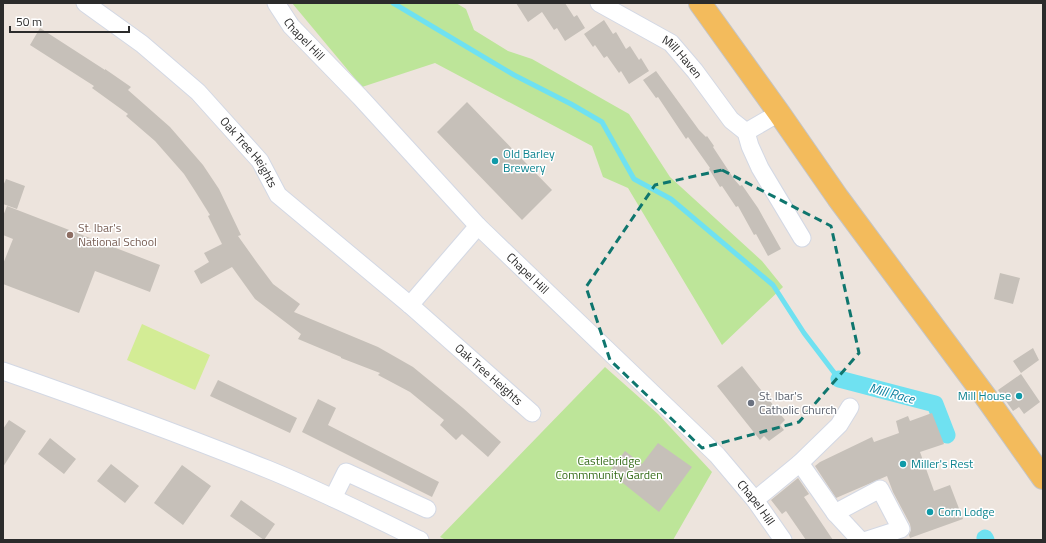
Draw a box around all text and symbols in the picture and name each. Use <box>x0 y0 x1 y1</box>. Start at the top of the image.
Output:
scale bar <box>10 8 129 34</box>
text: 50 m <box>16 12 42 31</box>
street label: Chapel Hill <box>279 14 330 65</box>
street label: Mill Haven <box>659 30 707 82</box>
street label: Oak Tree Heights <box>216 112 283 191</box>
place label: Old Barley Brewery <box>503 144 555 177</box>
marker: Old Barley Brewery <box>490 156 500 166</box>
place label: St. Ibar's National School <box>78 218 157 251</box>
marker: St. Ibar's National School <box>65 230 75 240</box>
street label: Chapel Hill <box>502 248 554 298</box>
street label: Oak Tree Heights <box>451 339 528 410</box>
water label: Mill Race <box>867 377 918 409</box>
place label: St. Ibar's Catholic Church <box>759 386 837 419</box>
place label: Mill House <box>958 386 1011 405</box>
marker: Mill House <box>1014 391 1024 401</box>
marker: St. Ibar's Catholic Church <box>746 398 756 408</box>
park label: Castlebridge Commmunity Garden <box>555 451 663 484</box>
place label: Miller's Rest <box>911 454 974 473</box>
marker: Miller's Rest <box>898 459 908 469</box>
street label: Chapel Hill <box>733 475 780 529</box>
place label: Corn Lodge <box>938 502 995 521</box>
marker: Corn Lodge <box>925 507 935 517</box>

